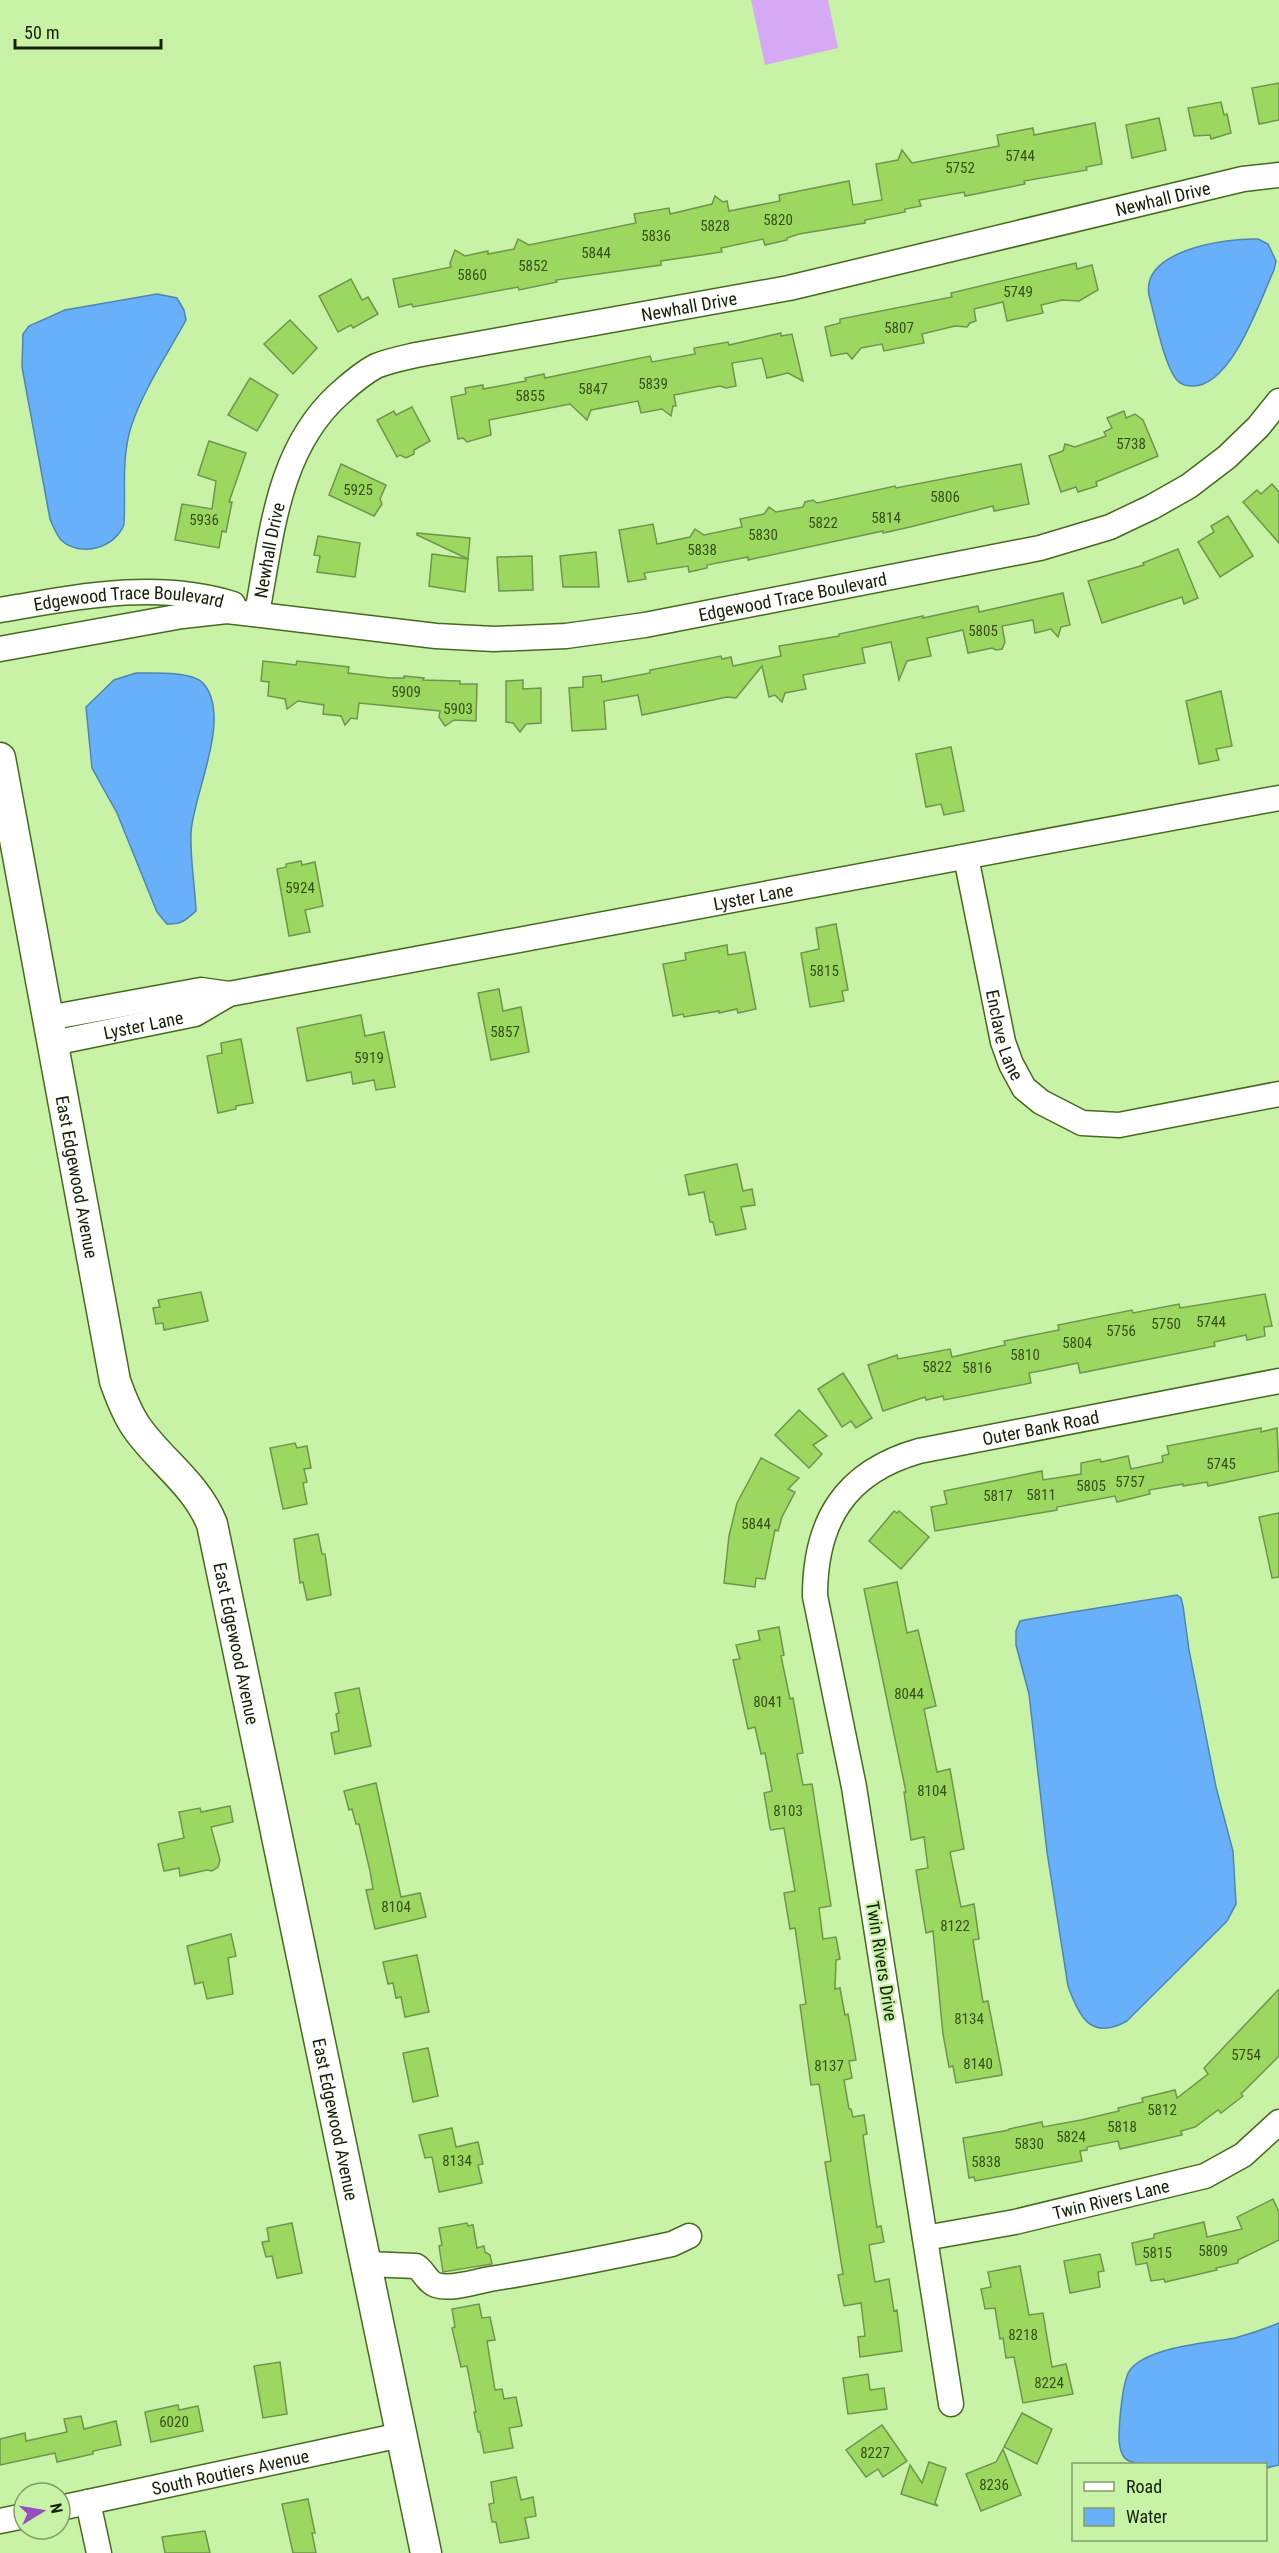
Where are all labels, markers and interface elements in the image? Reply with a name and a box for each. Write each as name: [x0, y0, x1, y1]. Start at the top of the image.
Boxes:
scale bar: [15, 12, 160, 50]
text: 50 m: [24, 22, 59, 43]
house number: 5744: [1005, 147, 1035, 165]
house number: 5752: [945, 159, 975, 177]
street label: Newhall Drive: [1113, 177, 1212, 220]
house number: 5820: [763, 211, 793, 229]
house number: 5828: [700, 217, 730, 235]
house number: 5836: [641, 227, 671, 245]
house number: 5844: [581, 244, 611, 262]
house number: 5852: [518, 257, 548, 275]
house number: 5860: [457, 266, 487, 284]
house number: 5749: [1003, 283, 1033, 301]
street label: Newhall Drive: [639, 287, 739, 325]
house number: 5807: [884, 319, 914, 337]
house number: 5839: [638, 375, 668, 393]
house number: 5847: [578, 380, 608, 398]
house number: 5855: [515, 387, 545, 405]
house number: 5738: [1116, 435, 1146, 453]
house number: 5925: [343, 481, 373, 499]
house number: 5806: [930, 488, 960, 506]
street label: Newhall Drive: [249, 500, 289, 600]
house number: 5814: [871, 509, 901, 527]
house number: 5936: [189, 511, 219, 529]
house number: 5822: [808, 514, 838, 532]
house number: 5830: [748, 526, 778, 544]
house number: 5838: [687, 541, 717, 559]
street label: Edgewood Trace Boulevard: [697, 568, 889, 625]
street label: Edgewood Trace Boulevard: [32, 581, 226, 615]
house number: 5805: [968, 622, 998, 640]
house number: 5909: [391, 683, 421, 701]
house number: 5903: [443, 700, 473, 718]
street label: Lyster Lane: [711, 878, 795, 914]
house number: 5924: [285, 879, 315, 897]
house number: 5815: [809, 962, 839, 980]
street label: Enclave Lane: [982, 988, 1028, 1084]
street label: Lyster Lane: [101, 1006, 185, 1043]
house number: 5857: [490, 1023, 520, 1041]
house number: 5919: [354, 1049, 384, 1067]
street label: East Edgewood Avenue: [52, 1094, 103, 1260]
house number: 5744: [1196, 1313, 1226, 1331]
house number: 5750: [1151, 1315, 1181, 1333]
house number: 5756: [1106, 1322, 1136, 1340]
house number: 5804: [1062, 1334, 1092, 1352]
house number: 5810: [1010, 1346, 1040, 1364]
house number: 5822: [922, 1358, 952, 1376]
house number: 5816: [962, 1359, 992, 1377]
street label: Outer Bank Road: [980, 1406, 1101, 1449]
house number: 5745: [1206, 1455, 1236, 1473]
house number: 5757: [1115, 1473, 1145, 1491]
house number: 5805: [1076, 1477, 1106, 1495]
house number: 5811: [1026, 1486, 1056, 1504]
house number: 5817: [983, 1487, 1013, 1505]
house number: 5844: [741, 1515, 771, 1533]
street label: East Edgewood Avenue: [210, 1560, 264, 1726]
house number: 8044: [894, 1685, 924, 1703]
house number: 8041: [753, 1693, 783, 1711]
house number: 8104: [917, 1782, 947, 1800]
house number: 8103: [773, 1802, 803, 1820]
house number: 8104: [381, 1898, 411, 1916]
street label: Twin Rivers Drive: [862, 1900, 902, 2022]
house number: 8122: [940, 1917, 970, 1935]
house number: 8134: [954, 2010, 984, 2028]
street label: East Edgewood Avenue: [309, 2036, 363, 2202]
house number: 5754: [1231, 2046, 1261, 2064]
house number: 8140: [963, 2055, 993, 2073]
house number: 8137: [814, 2057, 844, 2075]
house number: 5812: [1147, 2101, 1177, 2119]
house number: 5818: [1107, 2118, 1137, 2136]
house number: 5824: [1056, 2128, 1086, 2146]
house number: 5830: [1014, 2135, 1044, 2153]
house number: 8134: [442, 2152, 472, 2170]
house number: 5838: [971, 2153, 1001, 2171]
street label: Twin Rivers Lane: [1050, 2175, 1171, 2223]
house number: 5809: [1198, 2242, 1228, 2260]
house number: 5815: [1142, 2244, 1172, 2262]
house number: 8218: [1008, 2326, 1038, 2344]
house number: 8224: [1034, 2374, 1064, 2392]
house number: 6020: [159, 2413, 189, 2431]
house number: 8227: [860, 2444, 890, 2462]
street label: South Routiers Avenue: [150, 2445, 311, 2499]
legend: [1072, 2463, 1267, 2541]
house number: 8236: [979, 2476, 1009, 2494]
text: Road: [1126, 2476, 1162, 2497]
north arrow: [12, 2481, 72, 2541]
text: N: [46, 2502, 66, 2515]
text: Water: [1126, 2506, 1168, 2527]

